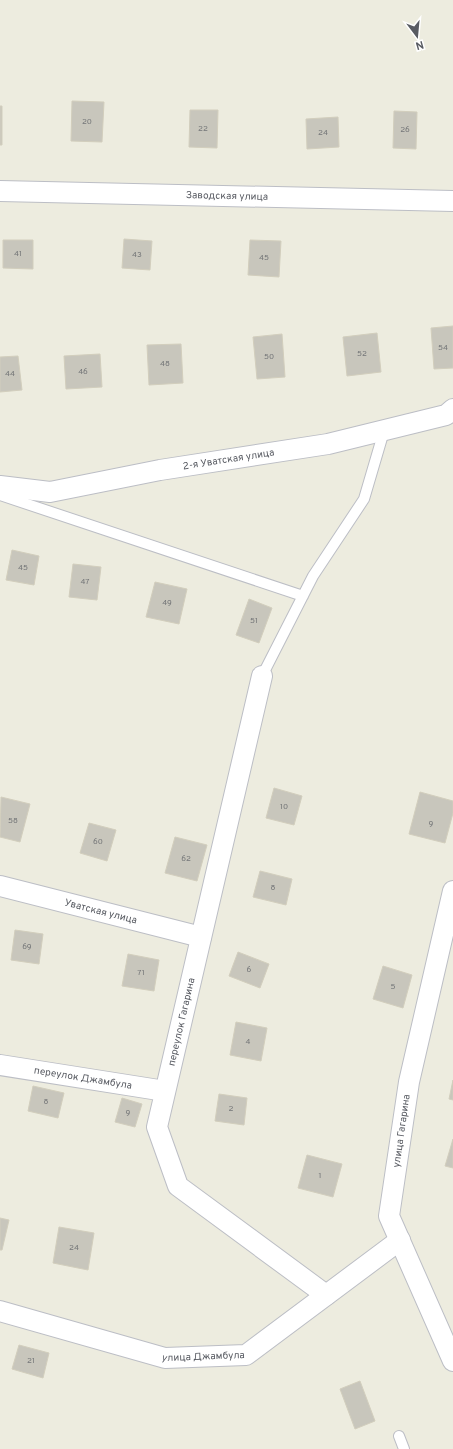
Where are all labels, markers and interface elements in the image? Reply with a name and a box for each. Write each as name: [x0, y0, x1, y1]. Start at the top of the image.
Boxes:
north arrow: [397, 16, 437, 56]
text: N: [414, 37, 425, 52]
house number: 20: [82, 117, 92, 127]
house number: 22: [198, 124, 208, 134]
house number: 26: [400, 125, 410, 135]
house number: 24: [318, 128, 328, 138]
street label: Заводская улица: [186, 189, 268, 203]
house number: 41: [14, 249, 22, 259]
house number: 43: [132, 250, 142, 260]
house number: 45: [259, 253, 269, 263]
house number: 54: [438, 343, 448, 353]
house number: 52: [357, 349, 367, 359]
house number: 50: [264, 352, 274, 362]
house number: 48: [160, 359, 170, 369]
house number: 46: [78, 367, 88, 377]
house number: 44: [5, 369, 15, 379]
street label: 2-я Уватская улица: [182, 446, 275, 473]
house number: 45: [18, 563, 28, 573]
house number: 47: [80, 577, 90, 587]
house number: 49: [162, 598, 172, 608]
house number: 51: [250, 616, 258, 626]
house number: 10: [280, 802, 288, 812]
house number: 58: [8, 816, 18, 826]
house number: 9: [429, 819, 434, 829]
house number: 60: [93, 837, 103, 847]
house number: 62: [181, 854, 191, 864]
house number: 8: [271, 883, 276, 893]
street label: Уватская улица: [63, 896, 139, 927]
house number: 69: [22, 942, 32, 952]
house number: 6: [247, 965, 252, 975]
house number: 71: [137, 968, 145, 978]
street label: переулок Гагарина: [166, 977, 198, 1067]
house number: 5: [391, 982, 396, 992]
house number: 4: [246, 1037, 251, 1047]
street label: переулок Джамбула: [33, 1064, 133, 1092]
street label: улица Гагарина: [390, 1093, 414, 1169]
house number: 8: [44, 1097, 49, 1107]
house number: 2: [229, 1104, 234, 1114]
house number: 9: [126, 1108, 131, 1118]
house number: 1: [319, 1171, 321, 1181]
house number: 24: [69, 1243, 79, 1253]
street label: улица Джамбула: [160, 1349, 245, 1365]
house number: 21: [27, 1356, 35, 1366]

